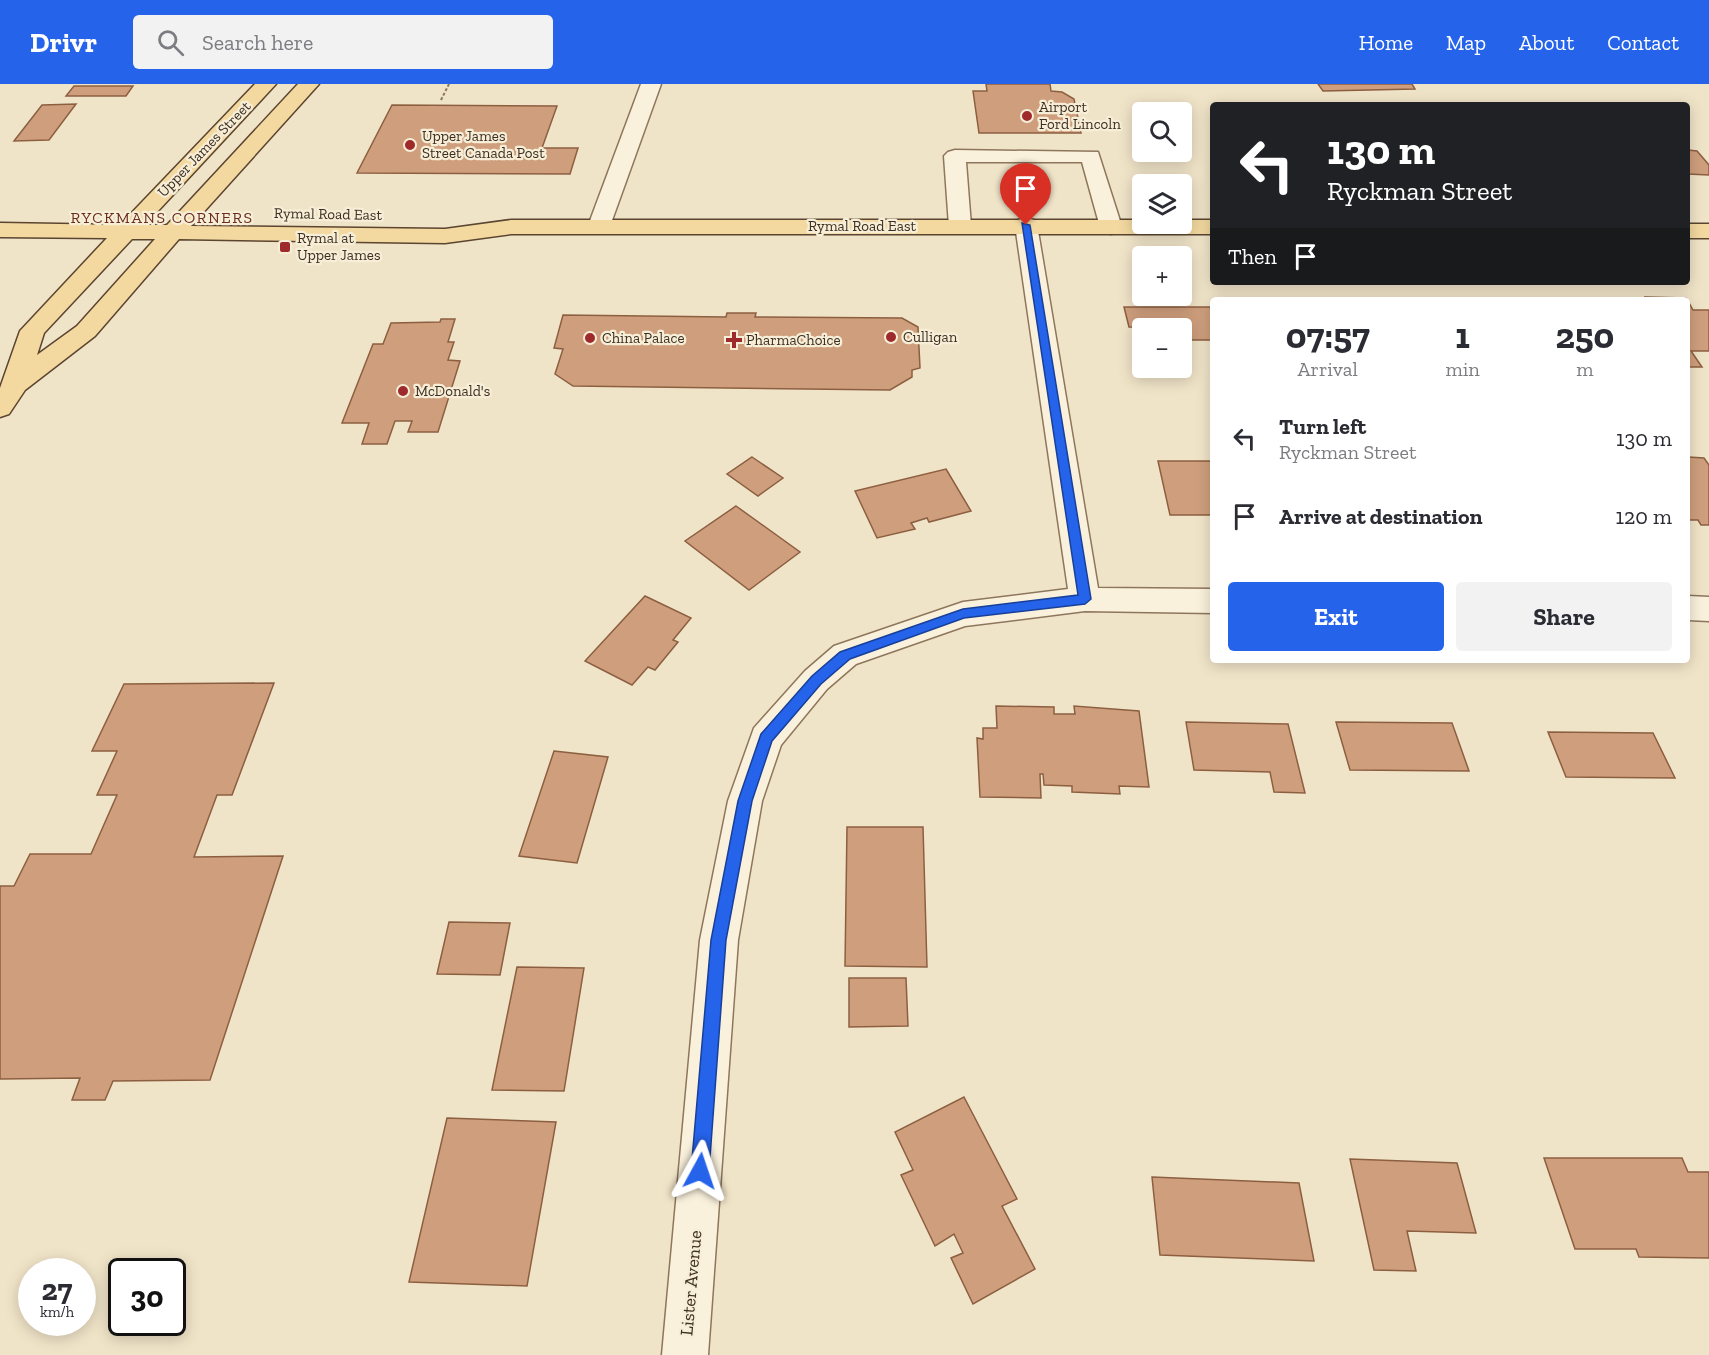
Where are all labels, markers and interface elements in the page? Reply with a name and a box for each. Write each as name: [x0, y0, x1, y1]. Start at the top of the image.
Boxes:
search box: [133, 15, 553, 69]
text: Drivr: [30, 26, 97, 59]
icon: search: [154, 26, 187, 59]
text: Search here: [202, 29, 313, 56]
text: Home: [1359, 30, 1413, 55]
text: Map: [1446, 30, 1486, 55]
text: About: [1519, 30, 1574, 55]
text: Contact: [1607, 30, 1679, 55]
street label: Upper James Street: [154, 97, 255, 201]
place label: Airport Ford Lincoln: [1039, 98, 1121, 133]
map controls: [1132, 102, 1192, 378]
button: search: [1132, 102, 1192, 162]
marker: Airport Ford Lincoln: [1020, 109, 1034, 123]
text: 130 m: [1327, 124, 1435, 175]
icon: left: [1228, 126, 1306, 204]
place label: Upper James Street Canada Post: [422, 127, 545, 162]
marker: Upper James Street Canada Post: [403, 138, 417, 152]
pin: [1000, 163, 1051, 225]
icon: arrive: [1009, 172, 1042, 205]
button: layers: [1132, 174, 1192, 234]
text: Ryckman Street: [1327, 175, 1512, 207]
street label: Rymal Road East: [274, 204, 383, 224]
district label: RYCKMANS CORNERS: [70, 208, 254, 227]
street label: Rymal Road East: [808, 217, 917, 235]
place label: Rymal at Upper James: [297, 229, 380, 264]
marker: Rymal at Upper James: [278, 240, 292, 254]
icon: arrive: [1289, 240, 1322, 273]
text: Then: [1228, 243, 1277, 270]
button: +: [1132, 246, 1192, 306]
text: 07:57: [1286, 314, 1370, 357]
text: 1: [1455, 314, 1470, 357]
text: 250: [1555, 314, 1614, 357]
button: −: [1132, 318, 1192, 378]
place label: Culligan: [903, 328, 958, 346]
place label: China Palace: [602, 329, 685, 347]
marker: Culligan: [884, 330, 898, 344]
marker: China Palace: [583, 331, 597, 345]
place label: PharmaChoice: [746, 331, 841, 349]
marker: PharmaChoice: [727, 333, 741, 347]
text: Arrival: [1298, 357, 1358, 381]
text: min: [1445, 357, 1480, 381]
text: m: [1576, 357, 1594, 381]
place label: McDonald's: [415, 382, 490, 400]
marker: McDonald's: [396, 384, 410, 398]
text: Turn left: [1279, 413, 1366, 440]
icon: left: [1228, 422, 1261, 455]
text: 130 m: [1616, 425, 1672, 452]
text: Ryckman Street: [1279, 440, 1416, 464]
icon: arrive: [1228, 500, 1261, 533]
text: Arrive at destination: [1279, 503, 1482, 530]
text: 120 m: [1616, 503, 1672, 530]
button: Exit: [1228, 582, 1444, 651]
button: Share: [1456, 582, 1672, 651]
position arrow: [668, 1139, 732, 1203]
street label: Lister Avenue: [675, 1229, 707, 1337]
speed limit sign: 30: [108, 1258, 186, 1336]
text: 27: [42, 1272, 72, 1308]
text: km/h: [40, 1303, 74, 1321]

